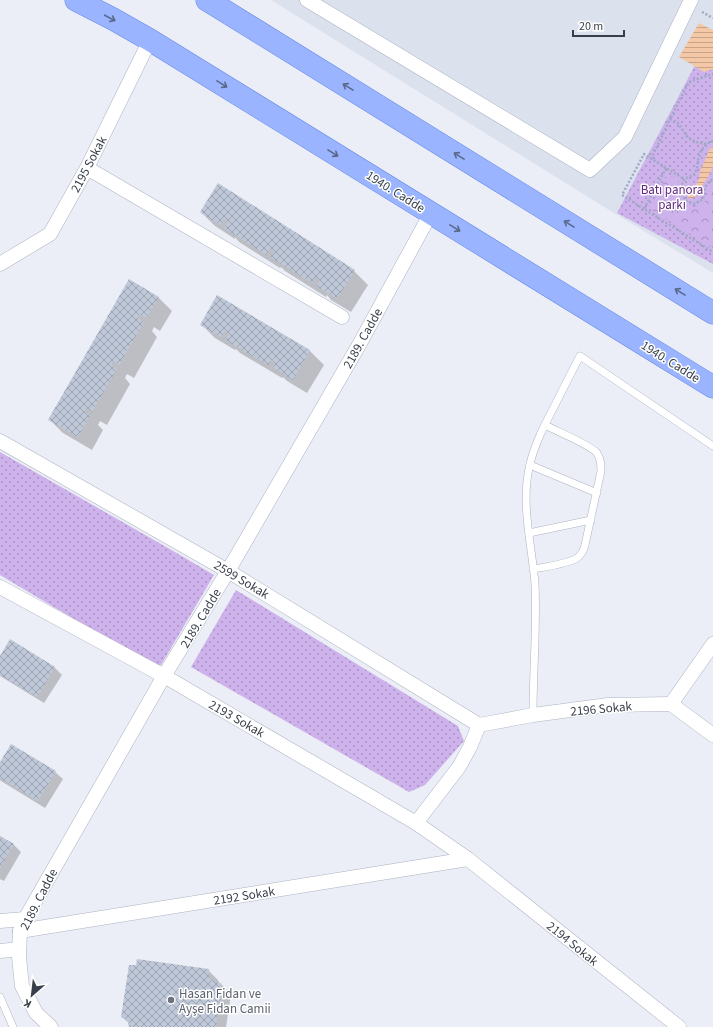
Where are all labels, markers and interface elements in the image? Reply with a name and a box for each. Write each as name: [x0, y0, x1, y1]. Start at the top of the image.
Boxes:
scale bar: [573, 12, 624, 38]
one-way arrow: [104, 15, 116, 22]
text: 20 m: [579, 18, 603, 35]
one-way arrow: [216, 81, 228, 89]
one-way arrow: [342, 83, 354, 91]
street label: 2195 Sokak: [66, 133, 112, 196]
one-way arrow: [327, 149, 339, 157]
one-way arrow: [453, 151, 465, 159]
street label: 1940. Cadde: [362, 167, 428, 217]
park label: Batı panora parkı: [641, 181, 703, 214]
one-way arrow: [564, 220, 575, 228]
one-way arrow: [449, 224, 460, 232]
one-way arrow: [674, 288, 686, 296]
street label: 2189. Cadde: [339, 305, 387, 372]
street label: 1940. Cadde: [637, 337, 703, 387]
street label: 2599 Sokak: [210, 556, 273, 604]
street label: 2189. Cadde: [176, 585, 226, 652]
street label: 2193 Sokak: [205, 696, 268, 742]
street label: 2196 Sokak: [570, 697, 633, 721]
street label: 2189. Cadde: [16, 866, 62, 933]
street label: 2192 Sokak: [212, 882, 277, 910]
street label: 2194 Sokak: [543, 917, 602, 971]
north arrow: [12, 975, 52, 1015]
place label: Hasan Fidan ve Ayşe Fidan Camii: [179, 985, 271, 1018]
text: K: [21, 995, 34, 1012]
marker: Hasan Fidan ve Ayşe Fidan Camii: [166, 995, 176, 1005]

